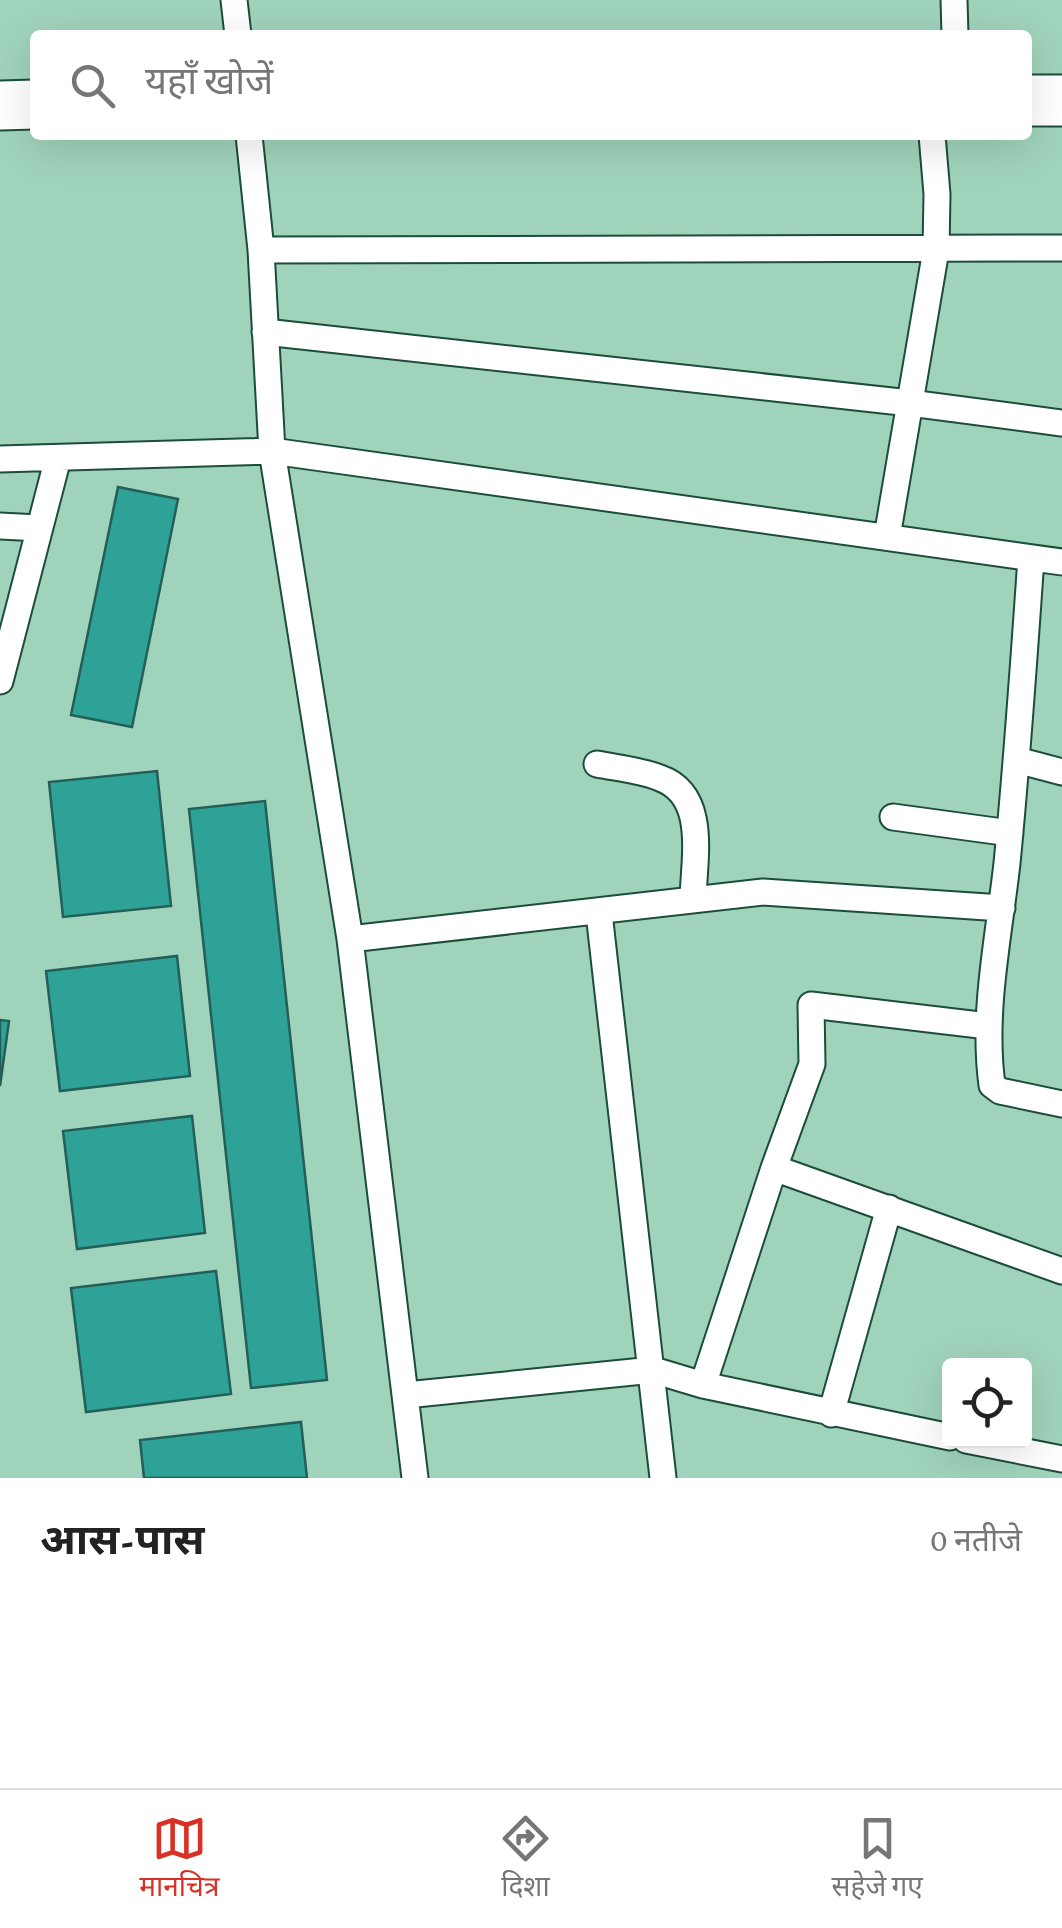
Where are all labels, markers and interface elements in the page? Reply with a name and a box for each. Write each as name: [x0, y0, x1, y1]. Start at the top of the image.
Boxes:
search box: [30, 30, 1032, 140]
icon: search: [65, 58, 120, 113]
text: यहाँ खोजें: [145, 60, 273, 102]
map controls: [942, 1358, 1032, 1448]
button: locate: [942, 1358, 1032, 1448]
text: आस-पास: [40, 1516, 204, 1563]
text: 0 नतीजे: [930, 1522, 1022, 1558]
tab: मानचित्र: [139, 1811, 219, 1907]
tab: दिशा: [498, 1811, 553, 1907]
tab: सहेजे गए: [832, 1811, 923, 1907]

